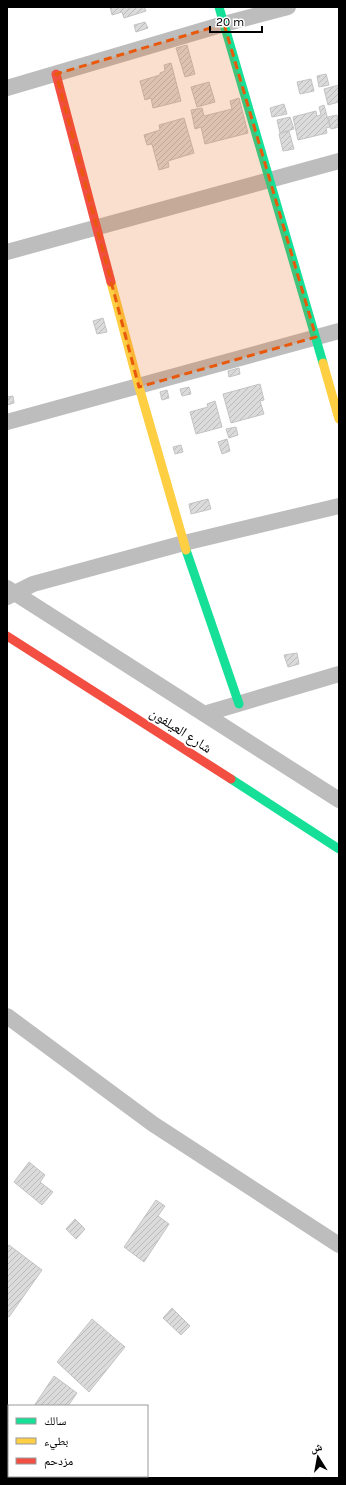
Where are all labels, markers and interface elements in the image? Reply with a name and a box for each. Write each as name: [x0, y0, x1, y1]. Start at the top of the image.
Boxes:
scale bar: [210, 8, 262, 34]
text: 20 m: [216, 15, 244, 29]
street label: شارع العيلفون: [146, 704, 215, 758]
legend: [8, 1405, 148, 1477]
text: سالك: [44, 1414, 66, 1428]
text: بطيء: [44, 1434, 68, 1451]
north arrow: [298, 1437, 338, 1477]
text: ش: [309, 1440, 324, 1456]
text: مزدحم: [44, 1454, 73, 1469]

